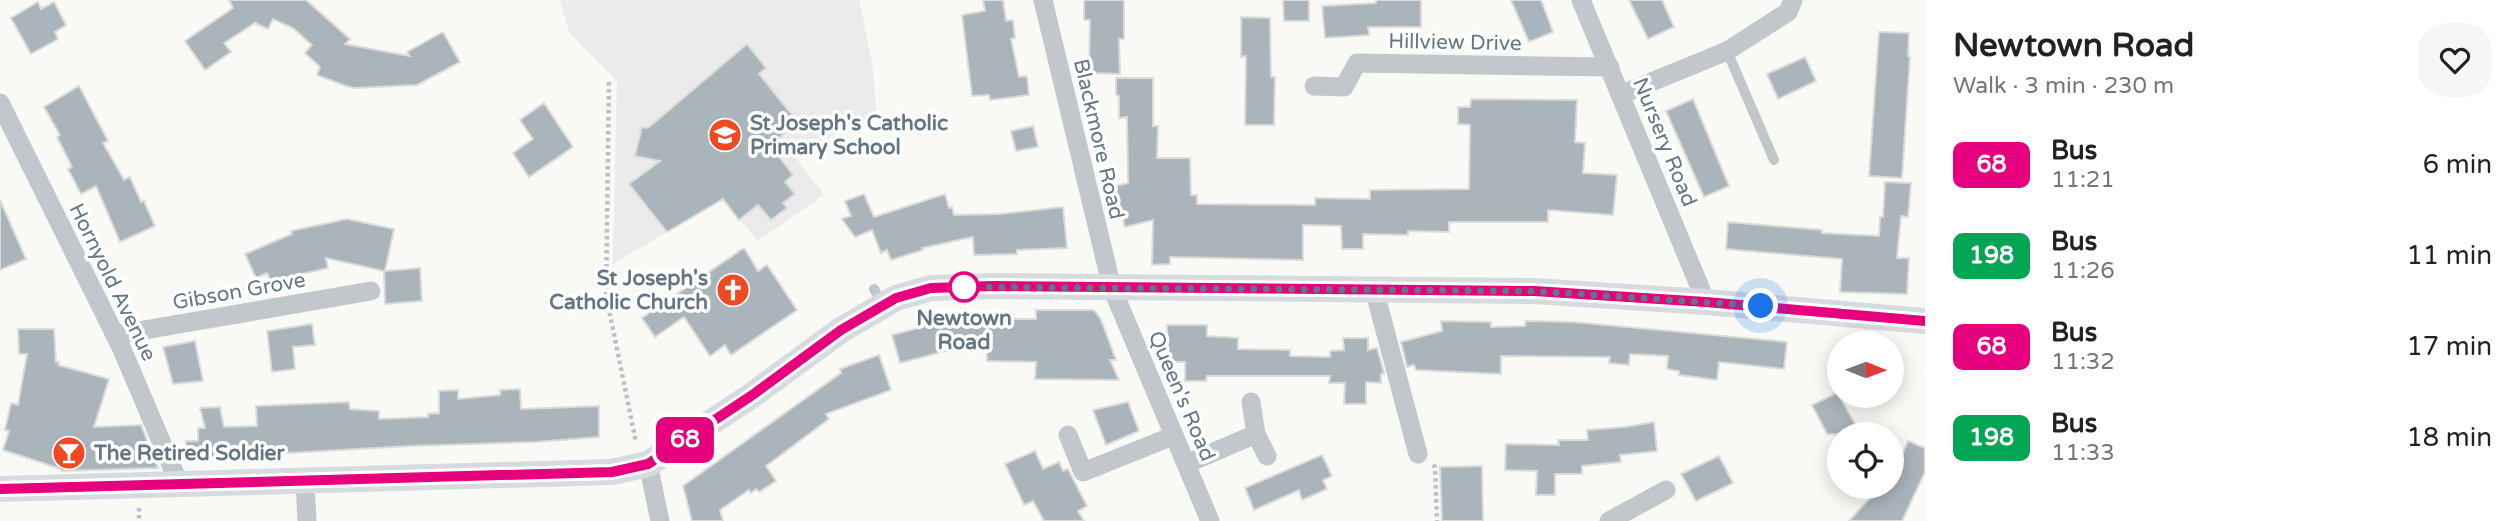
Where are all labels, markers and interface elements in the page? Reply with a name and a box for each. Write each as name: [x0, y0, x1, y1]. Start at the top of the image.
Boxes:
button: heart: [2418, 23, 2492, 97]
text: Newtown Road: [1953, 26, 2194, 65]
street label: Hillview Drive: [1388, 29, 1522, 56]
street label: Blackmore Road: [1068, 56, 1129, 222]
text: Walk · 3 min · 230 m: [1953, 72, 2174, 100]
street label: Nursery Road: [1627, 74, 1702, 210]
place label: St Joseph's Catholic Primary School: [750, 111, 948, 160]
school or university icon: St Joseph's Catholic Primary School: [706, 116, 744, 154]
text: Bus: [2051, 135, 2097, 166]
text: 6 min: [2423, 149, 2492, 180]
text: 68: [1976, 150, 2007, 179]
text: 11:21: [2051, 166, 2115, 194]
street label: Hornyold Avenue: [64, 199, 162, 365]
text: Bus: [2051, 226, 2097, 257]
text: 11 min: [2406, 240, 2492, 271]
text: 198: [1969, 241, 2014, 270]
text: 11:26: [2051, 257, 2115, 285]
place label: St Joseph's Catholic Church: [549, 266, 708, 315]
street label: Gibson Grove: [171, 267, 308, 315]
church icon: St Joseph's Catholic Church: [714, 271, 752, 309]
marker: Newtown Road: [949, 272, 979, 302]
your location: [1743, 288, 1778, 323]
place label: Newtown Road: [916, 306, 1012, 355]
text: Bus: [2051, 317, 2097, 348]
street label: Queen's Road: [1143, 327, 1220, 465]
north arrow: [1827, 331, 1904, 408]
map controls: [1827, 331, 1904, 499]
text: 17 min: [2406, 331, 2492, 362]
text: 68: [1976, 332, 2007, 361]
text: 11:32: [2051, 348, 2115, 376]
text: Bus: [2051, 408, 2097, 439]
line badge: 68: [654, 417, 716, 463]
button: locate: [1827, 422, 1904, 499]
text: 18 min: [2406, 422, 2492, 453]
text: 198: [1969, 423, 2014, 452]
text: 68: [670, 425, 700, 454]
bar icon: The Retired Soldier: [50, 434, 88, 472]
text: 11:33: [2051, 439, 2115, 467]
place label: The Retired Soldier: [93, 441, 286, 466]

